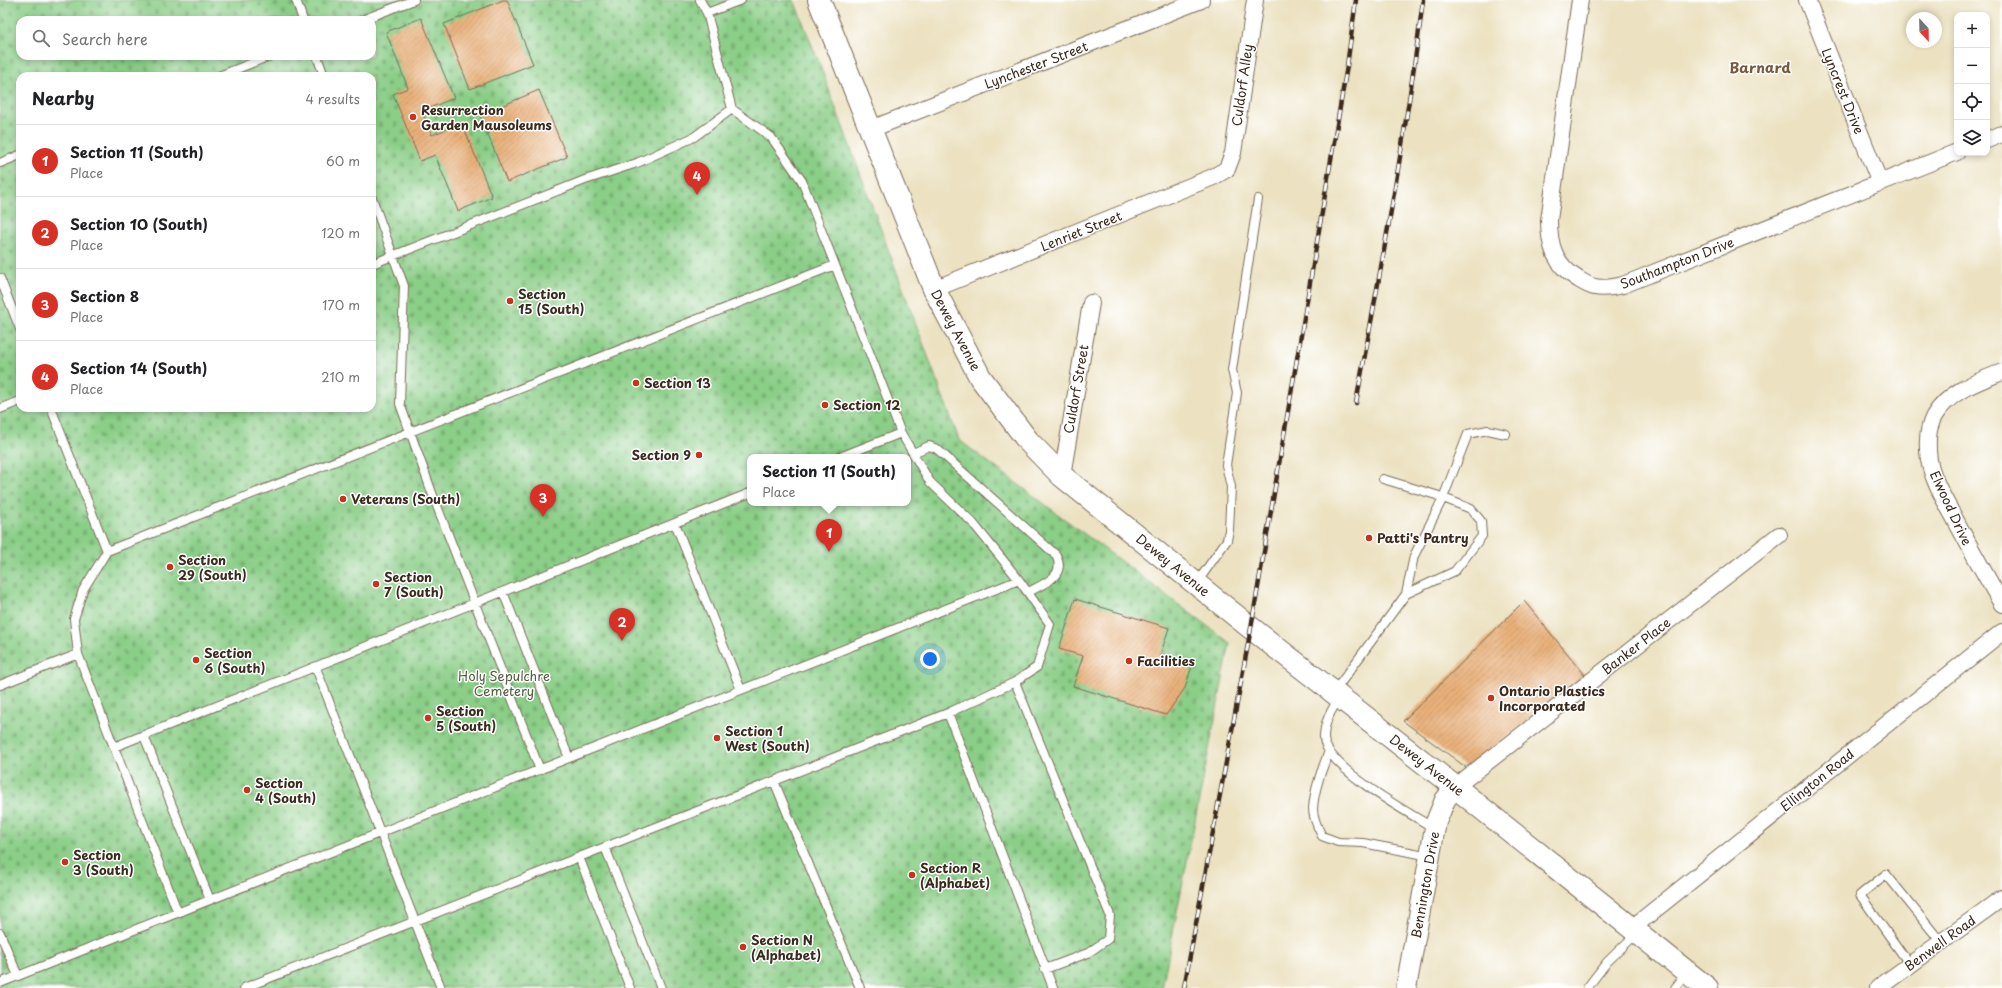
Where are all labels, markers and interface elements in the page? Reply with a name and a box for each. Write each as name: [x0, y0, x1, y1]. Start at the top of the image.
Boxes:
north arrow: [1906, 12, 1942, 48]
map controls: [1954, 12, 1990, 156]
button: +: [1954, 12, 1990, 48]
search box: [16, 16, 376, 60]
icon: search: [30, 27, 52, 49]
text: Search here: [62, 27, 148, 50]
street label: Lynchester Street: [981, 36, 1090, 93]
street label: Culdorf Alley: [1226, 43, 1257, 127]
street label: Lyncrest Drive: [1818, 45, 1869, 137]
button: −: [1954, 48, 1990, 84]
district label: Barnard: [1729, 57, 1791, 78]
button: locate: [1954, 84, 1990, 120]
text: Nearby: [32, 85, 94, 111]
text: 4 results: [306, 89, 360, 108]
place label: Resurrection Garden Mausoleums: [421, 100, 552, 134]
marker: Resurrection Garden Mausoleums: [408, 112, 418, 122]
button: layers: [1954, 120, 1990, 156]
text: Section 11 (South): [70, 140, 204, 163]
text: 1: [42, 151, 48, 170]
text: 60 m: [326, 151, 360, 170]
pin: 4: [684, 162, 710, 195]
text: Place: [70, 163, 103, 182]
street label: Lenriet Street: [1037, 206, 1124, 255]
text: Section 10 (South): [70, 212, 208, 235]
text: 2: [40, 223, 50, 242]
text: 120 m: [321, 223, 360, 242]
street label: Southampton Drive: [1617, 232, 1737, 293]
text: Place: [70, 235, 103, 254]
text: Section 8: [70, 284, 139, 307]
place label: Section 15 (South): [518, 284, 584, 318]
street label: Dewey Avenue: [927, 286, 986, 374]
text: 3: [41, 295, 49, 314]
text: 170 m: [322, 295, 360, 314]
marker: Section 15 (South): [505, 296, 515, 306]
text: Place: [70, 307, 103, 326]
street label: Culdorf Street: [1058, 343, 1093, 435]
text: Section 14 (South): [70, 356, 207, 379]
text: 4: [41, 367, 49, 386]
text: 210 m: [321, 367, 360, 386]
place label: Section 13: [644, 373, 711, 392]
marker: Section 13: [631, 378, 641, 388]
text: Place: [70, 379, 103, 398]
place label: Section 12: [833, 395, 900, 414]
marker: Section 12: [820, 400, 830, 410]
place label: Section 9: [632, 445, 691, 464]
marker: Section 9: [694, 450, 704, 460]
popup: [747, 454, 911, 506]
text: Section 11 (South): [762, 459, 896, 482]
street label: Elwood Drive: [1926, 467, 1977, 548]
text: Place: [762, 482, 795, 501]
pin: 3: [530, 484, 556, 517]
place label: Veterans (South): [351, 489, 460, 508]
marker: Veterans (South): [338, 494, 348, 504]
pin: 1: [816, 519, 842, 552]
place label: Patti's Pantry: [1377, 528, 1469, 547]
street label: Dewey Avenue: [1132, 529, 1214, 600]
marker: Patti's Pantry: [1364, 533, 1374, 543]
place label: Section 29 (South): [178, 550, 247, 584]
marker: Section 29 (South): [165, 562, 175, 572]
place label: Section 7 (South): [384, 567, 444, 601]
marker: Section 7 (South): [371, 579, 381, 589]
pin: 2: [609, 608, 635, 641]
street label: Banker Place: [1597, 613, 1674, 678]
place label: Section 6 (South): [204, 643, 265, 677]
your location: [920, 649, 940, 669]
place label: Facilities: [1137, 651, 1195, 670]
marker: Section 6 (South): [191, 655, 201, 665]
marker: Facilities: [1124, 656, 1134, 666]
park label: Holy Sepulchre Cemetery: [458, 666, 550, 700]
place label: Ontario Plastics Incorporated: [1499, 681, 1605, 715]
marker: Ontario Plastics Incorporated: [1486, 693, 1496, 703]
place label: Section 5 (South): [436, 701, 496, 735]
marker: Section 5 (South): [423, 713, 433, 723]
place label: Section 1 West (South): [725, 721, 810, 755]
street label: Dewey Avenue: [1386, 729, 1469, 800]
marker: Section 1 West (South): [712, 733, 722, 743]
street label: Ellington Road: [1776, 744, 1858, 815]
place label: Section 4 (South): [255, 773, 316, 807]
marker: Section 4 (South): [242, 785, 252, 795]
street label: Bennington Drive: [1406, 830, 1443, 940]
place label: Section 3 (South): [73, 845, 134, 879]
marker: Section 3 (South): [60, 857, 70, 867]
place label: Section R (Alphabet): [920, 858, 990, 892]
marker: Section R (Alphabet): [907, 870, 917, 880]
street label: Benwell Road: [1900, 910, 1979, 975]
place label: Section N (Alphabet): [751, 930, 821, 964]
marker: Section N (Alphabet): [738, 942, 748, 952]

